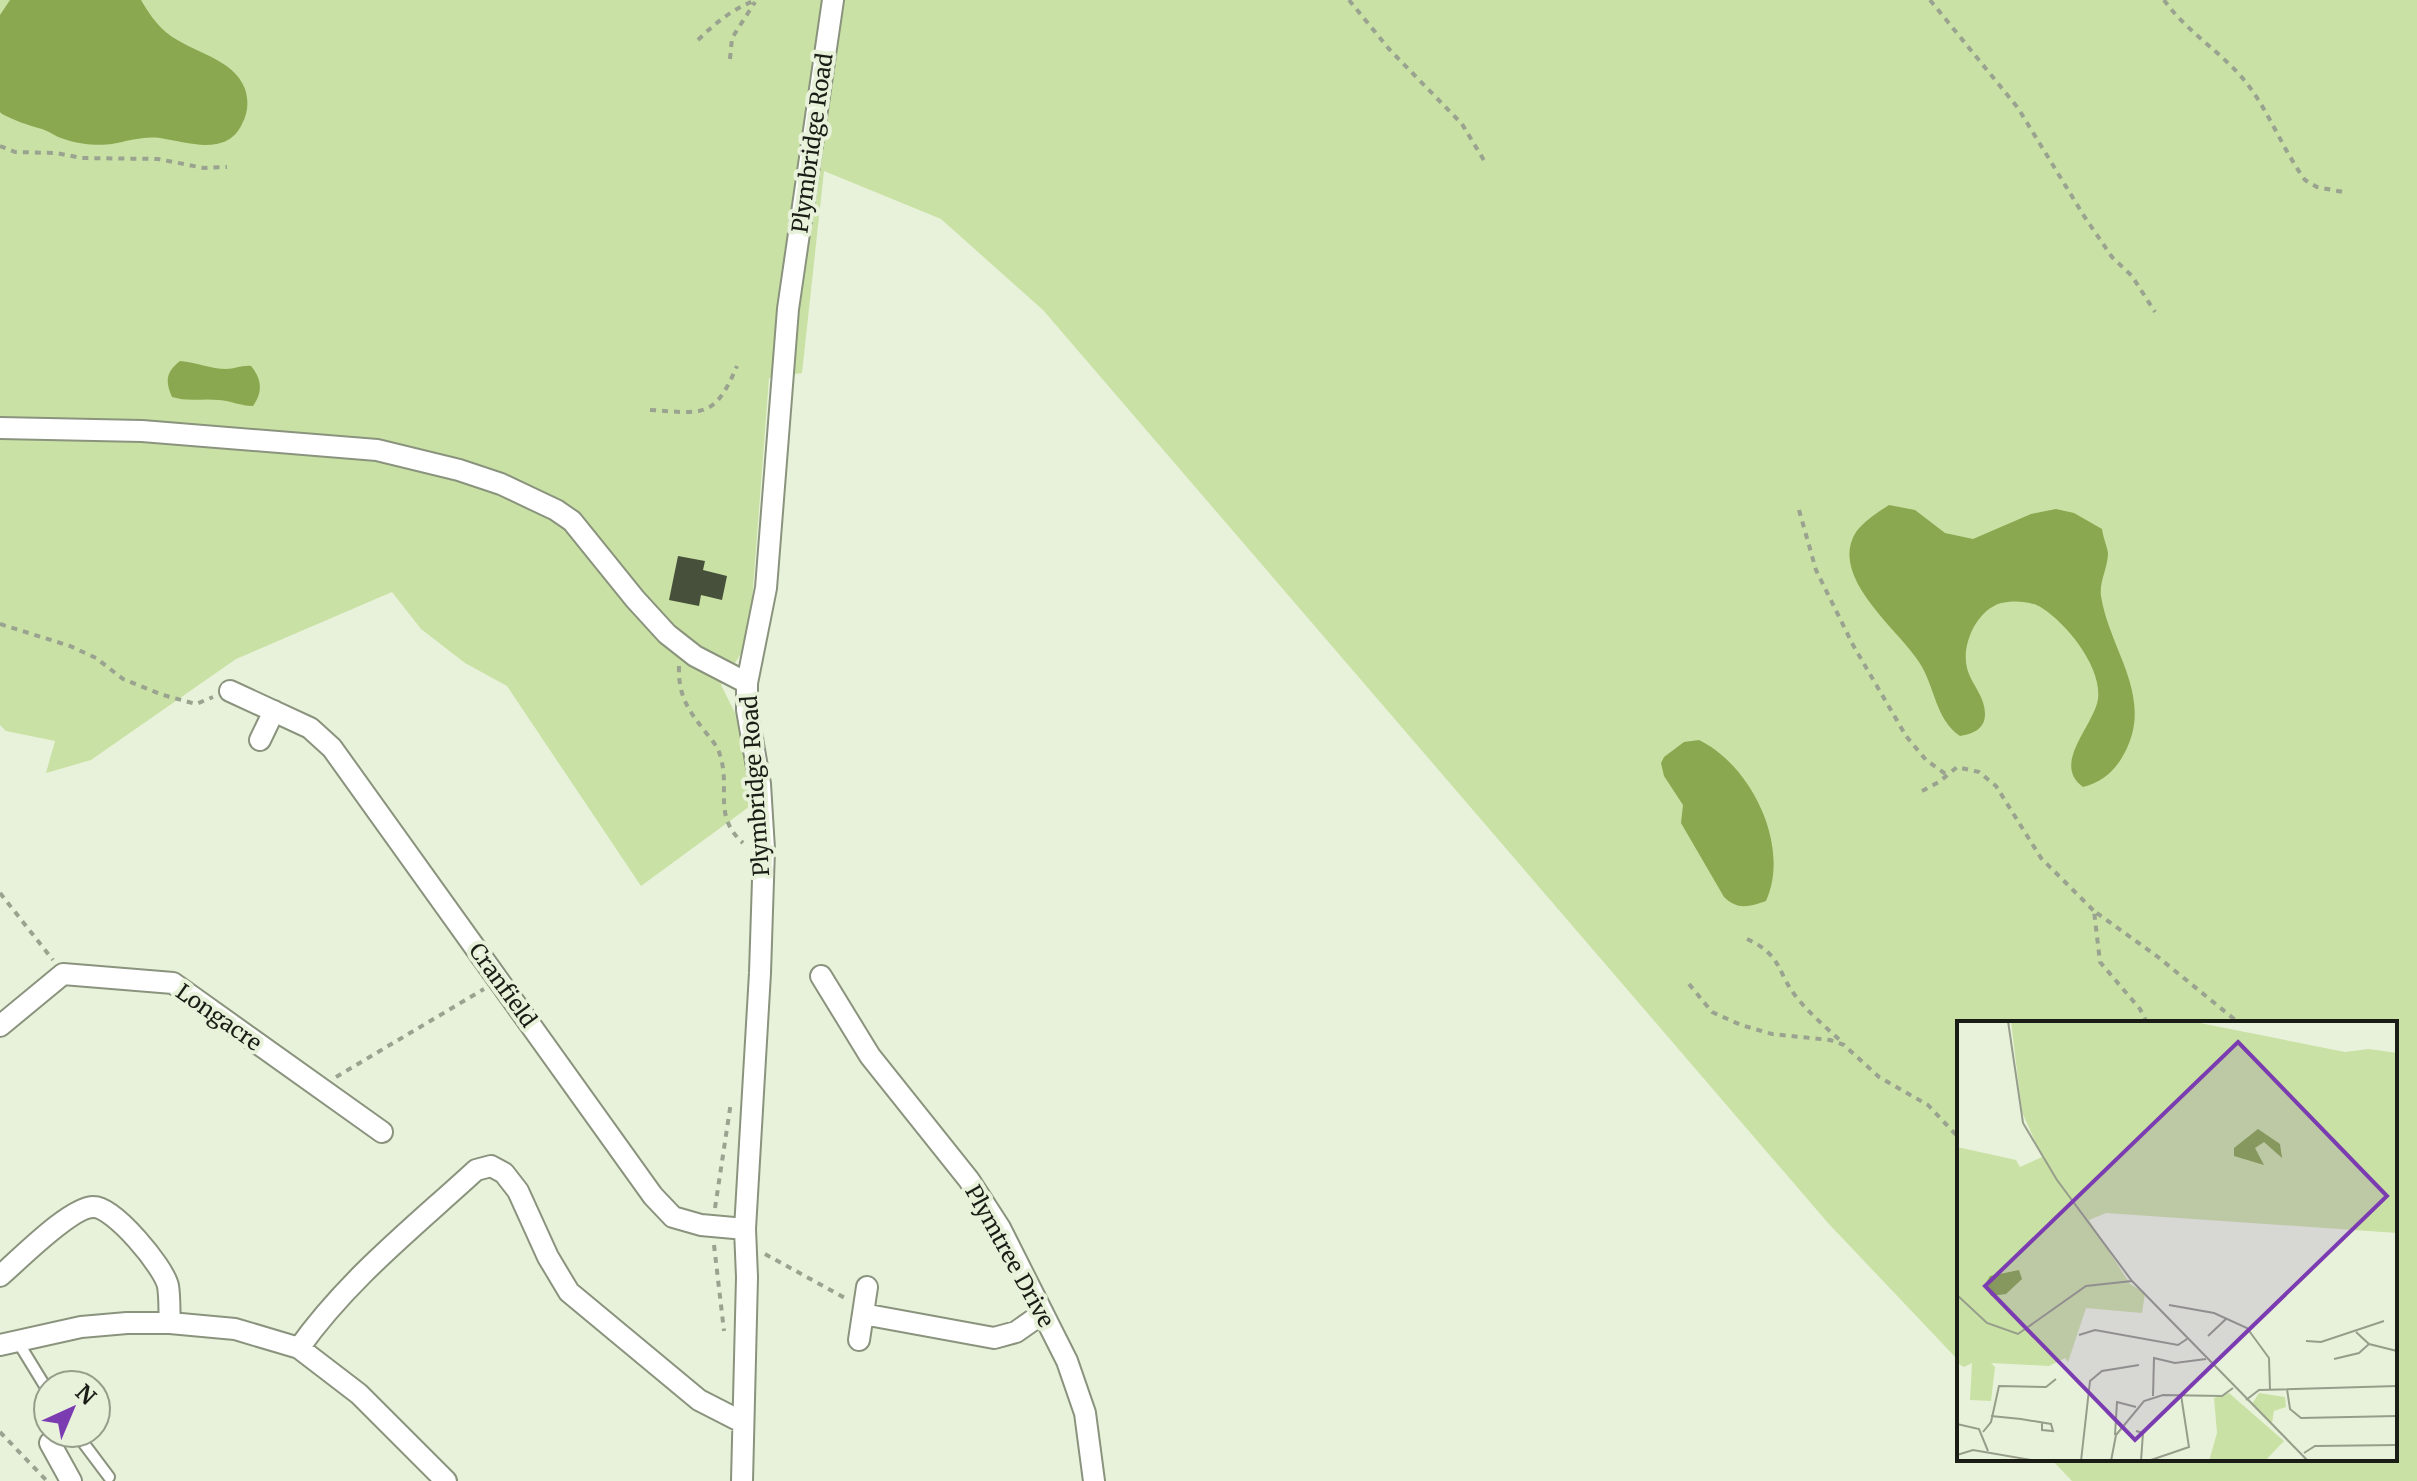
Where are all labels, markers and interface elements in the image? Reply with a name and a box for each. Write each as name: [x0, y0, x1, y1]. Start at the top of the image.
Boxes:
street label: Plymbridge Road: [786, 51, 838, 235]
street label: Plymbridge Road: [735, 695, 775, 877]
street label: Cranfield: [463, 937, 543, 1033]
street label: Longacre: [171, 977, 267, 1057]
inset map: [1957, 1021, 2397, 1461]
street label: Plymtree Drive: [959, 1180, 1061, 1332]
north arrow: [32, 1369, 112, 1449]
text: N: [70, 1379, 102, 1411]

